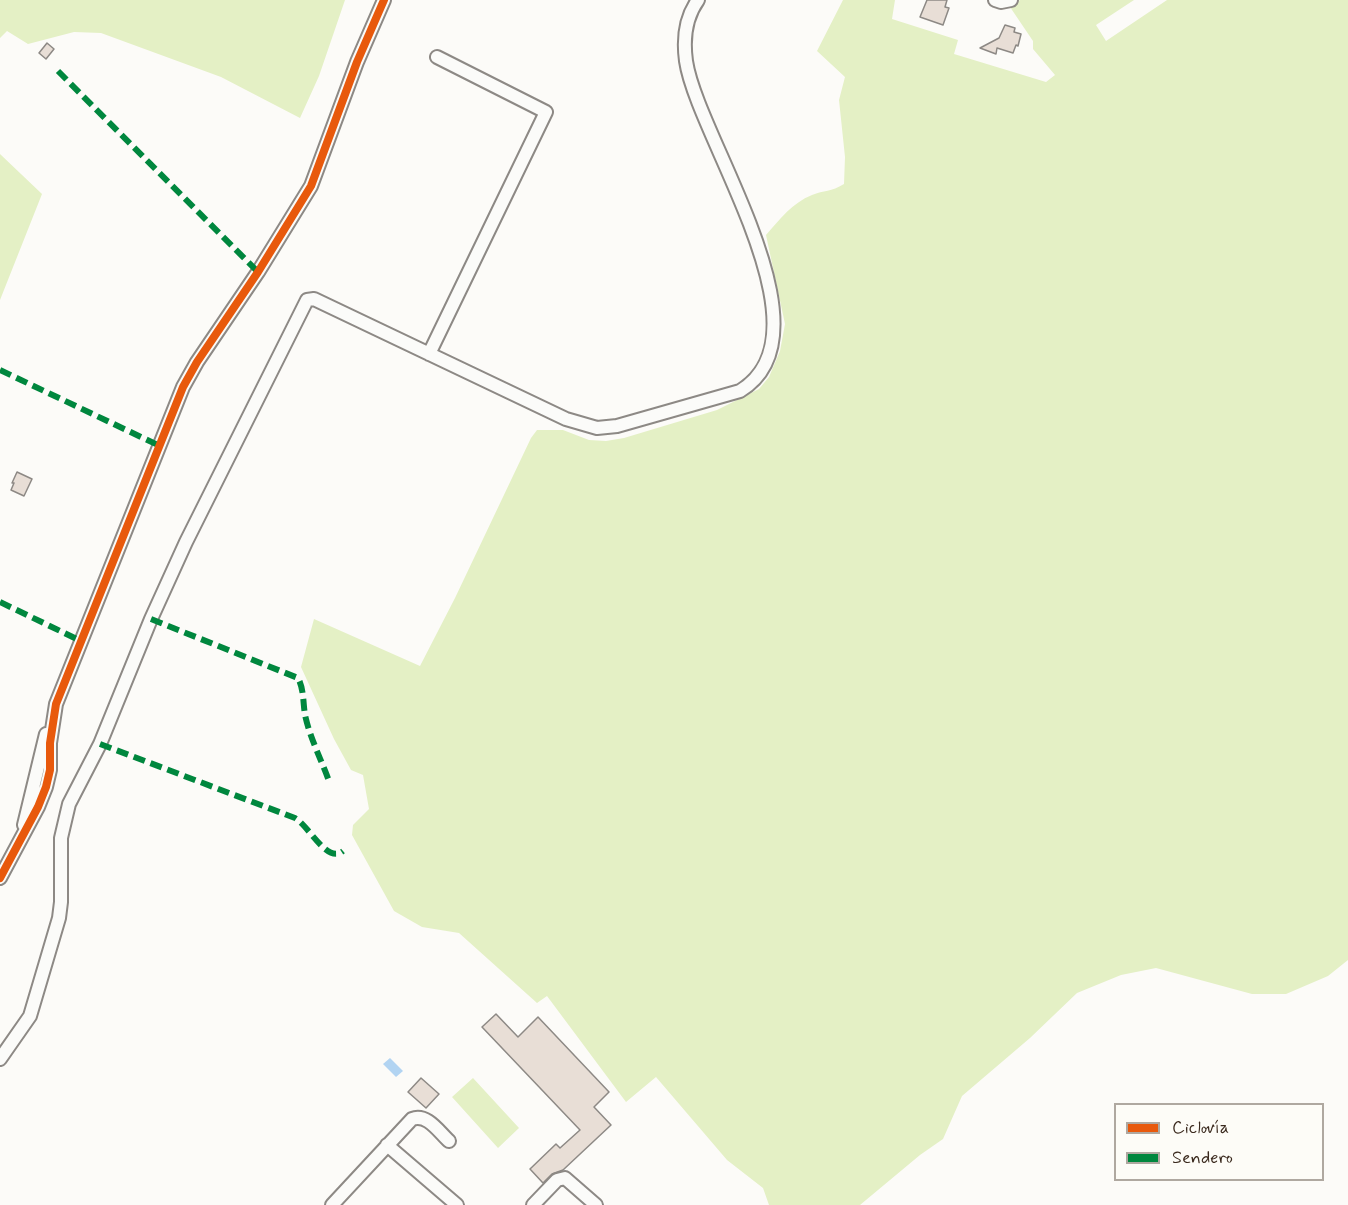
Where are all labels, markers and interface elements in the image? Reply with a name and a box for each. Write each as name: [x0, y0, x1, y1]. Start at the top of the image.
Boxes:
legend: [1114, 1103, 1324, 1181]
text: Ciclovía: [1172, 1116, 1229, 1140]
text: Sendero: [1172, 1146, 1233, 1170]

